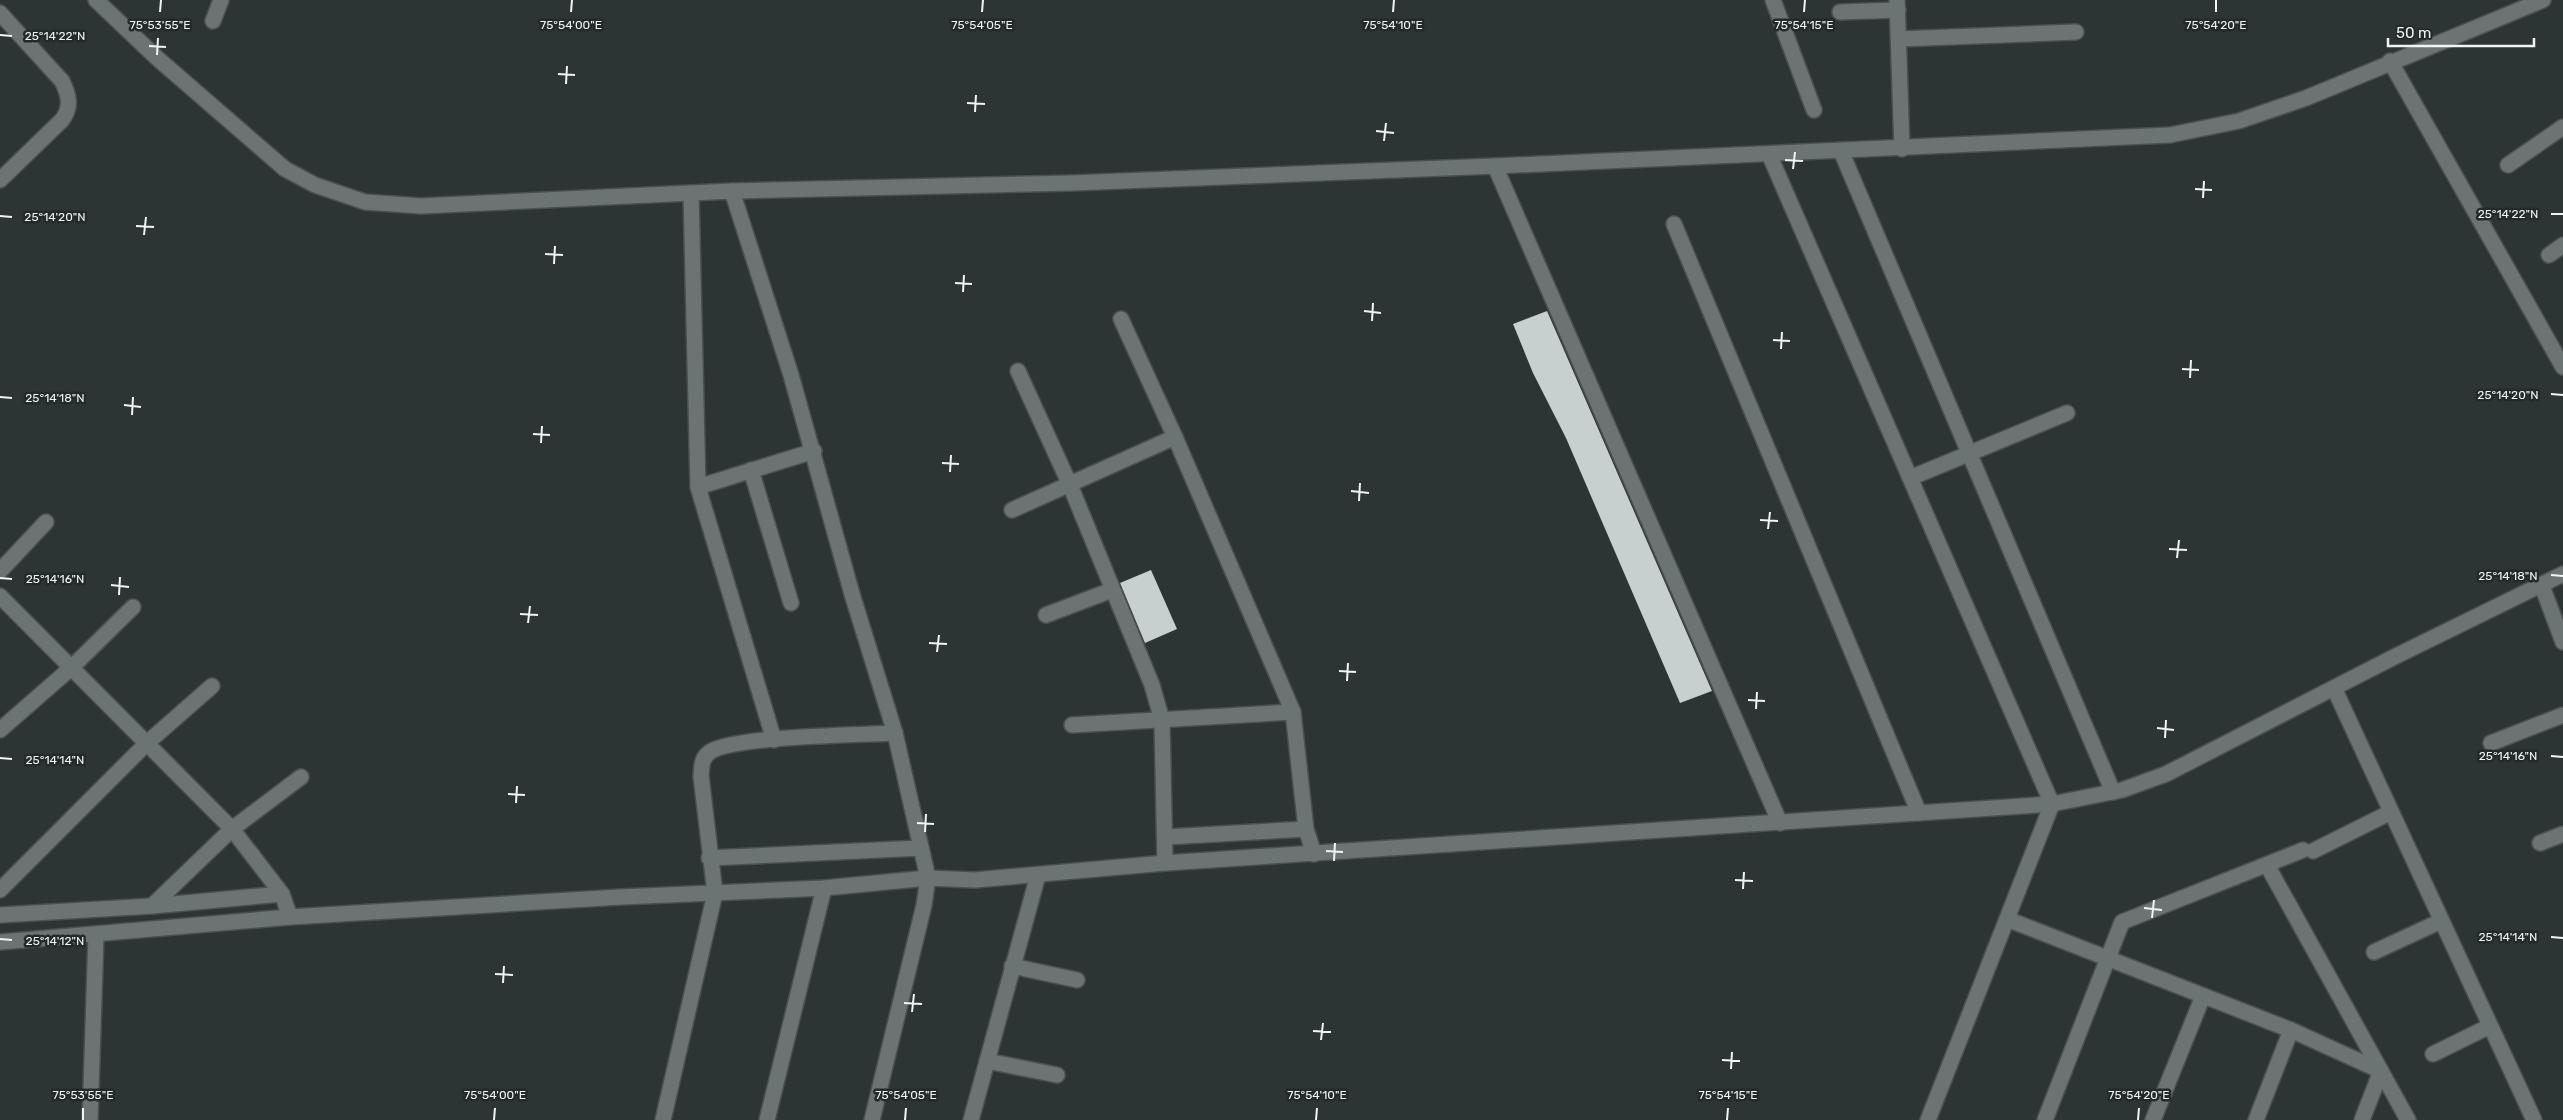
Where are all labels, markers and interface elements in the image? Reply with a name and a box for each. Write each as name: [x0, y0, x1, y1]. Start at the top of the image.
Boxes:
scale bar: [2388, 15, 2534, 47]
text: 75°53'55"E: [130, 18, 190, 32]
text: 75°54'00"E: [540, 18, 602, 32]
text: 75°54'05"E: [951, 18, 1013, 32]
text: 75°54'10"E: [1363, 18, 1423, 32]
text: 75°54'15"E: [1775, 18, 1833, 32]
text: 75°54'20"E: [2185, 18, 2247, 32]
text: 50 m: [2396, 24, 2431, 42]
text: 25°14'22"N: [25, 29, 85, 43]
text: 25°14'22"N: [2478, 207, 2538, 221]
text: 25°14'20"N: [24, 210, 86, 224]
text: 25°14'20"N: [2477, 388, 2539, 402]
text: 25°14'18"N: [25, 391, 85, 405]
text: 25°14'18"N: [2478, 569, 2538, 583]
text: 25°14'16"N: [26, 572, 84, 586]
text: 25°14'16"N: [2479, 749, 2537, 763]
text: 25°14'14"N: [26, 753, 84, 767]
text: 25°14'14"N: [2479, 930, 2537, 944]
text: 25°14'12"N: [26, 934, 84, 948]
text: 75°53'55"E: [53, 1088, 113, 1102]
text: 75°54'00"E: [464, 1088, 526, 1102]
text: 75°54'05"E: [875, 1088, 937, 1102]
text: 75°54'10"E: [1287, 1088, 1347, 1102]
text: 75°54'15"E: [1699, 1088, 1757, 1102]
text: 75°54'20"E: [2108, 1088, 2170, 1102]

